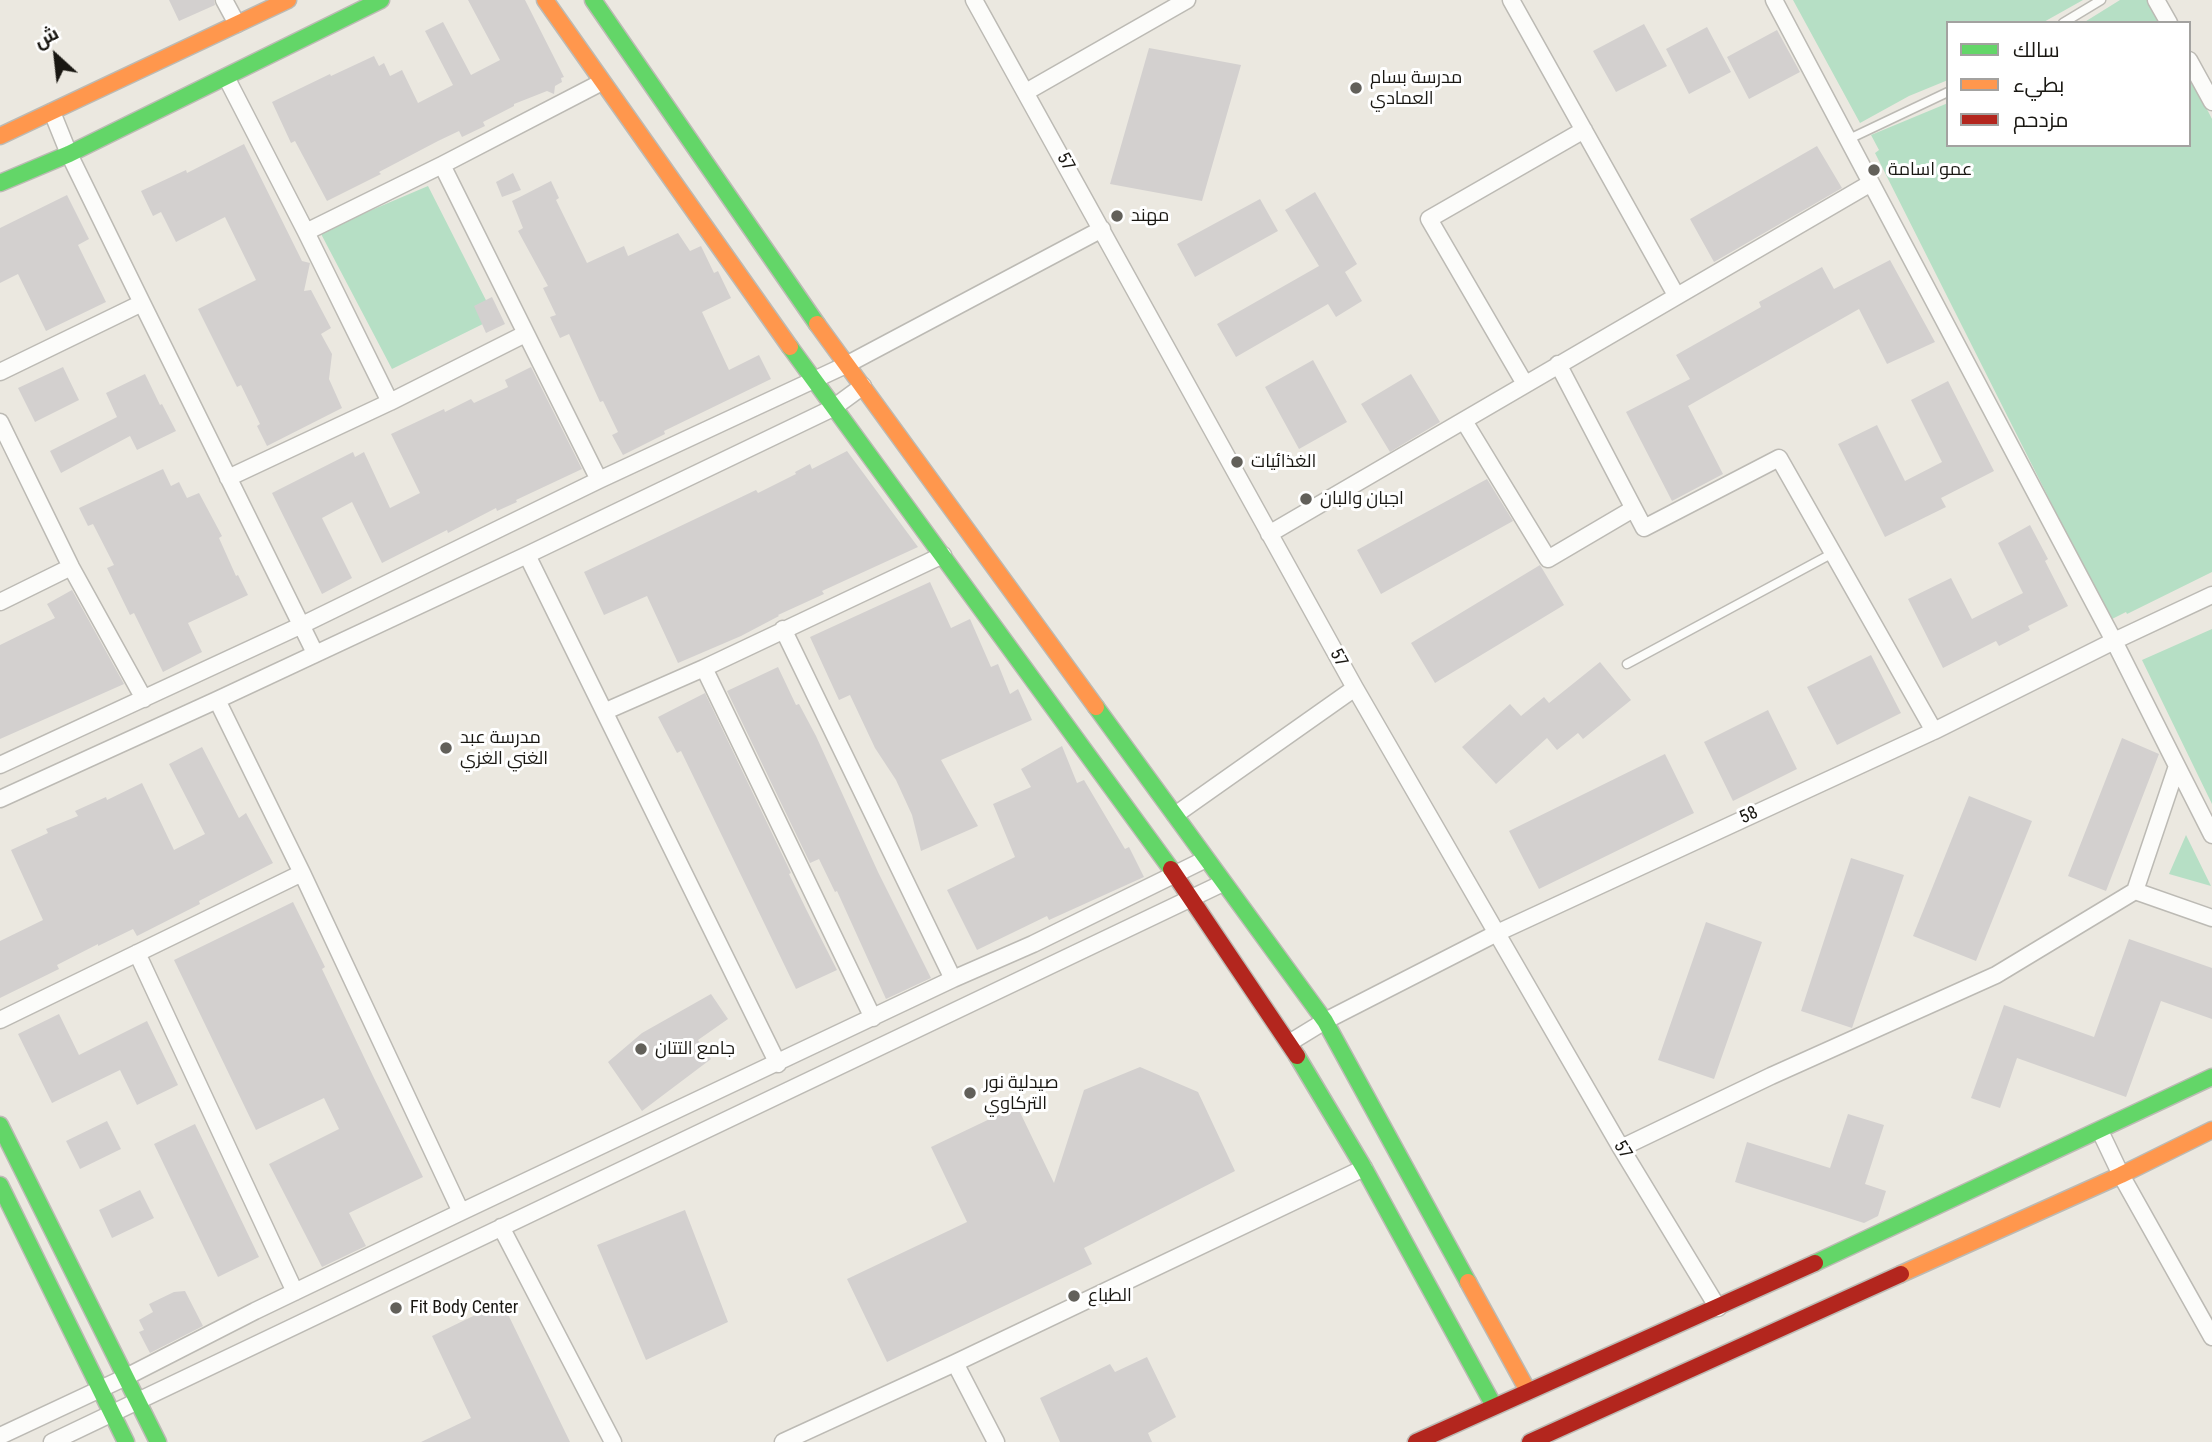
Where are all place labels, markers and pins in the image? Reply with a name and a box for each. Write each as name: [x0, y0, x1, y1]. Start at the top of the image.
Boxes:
place label: مدرسة بسام العمادي: [1370, 67, 1462, 110]
marker: مدرسة بسام العمادي: [1348, 80, 1364, 96]
place label: عمو اسامة: [1888, 159, 1972, 181]
marker: عمو اسامة: [1866, 162, 1882, 178]
place label: مهند: [1131, 205, 1169, 227]
marker: مهند: [1109, 208, 1125, 224]
place label: الغذائيات: [1251, 451, 1316, 473]
marker: الغذائيات: [1229, 454, 1245, 470]
place label: اجبان والبان: [1320, 488, 1404, 510]
marker: اجبان والبان: [1298, 491, 1314, 507]
place label: مدرسة عبد الغني الغزي: [460, 727, 548, 770]
marker: مدرسة عبد الغني الغزي: [438, 740, 454, 756]
place label: جامع التتان: [655, 1038, 735, 1060]
marker: جامع التتان: [633, 1041, 649, 1057]
place label: صيدلية نور التركاوي: [984, 1072, 1058, 1114]
marker: صيدلية نور التركاوي: [962, 1085, 978, 1101]
place label: الطباع: [1088, 1285, 1132, 1307]
marker: الطباع: [1066, 1288, 1082, 1304]
place label: Fit Body Center: [410, 1297, 518, 1319]
marker: Fit Body Center: [388, 1300, 404, 1316]

